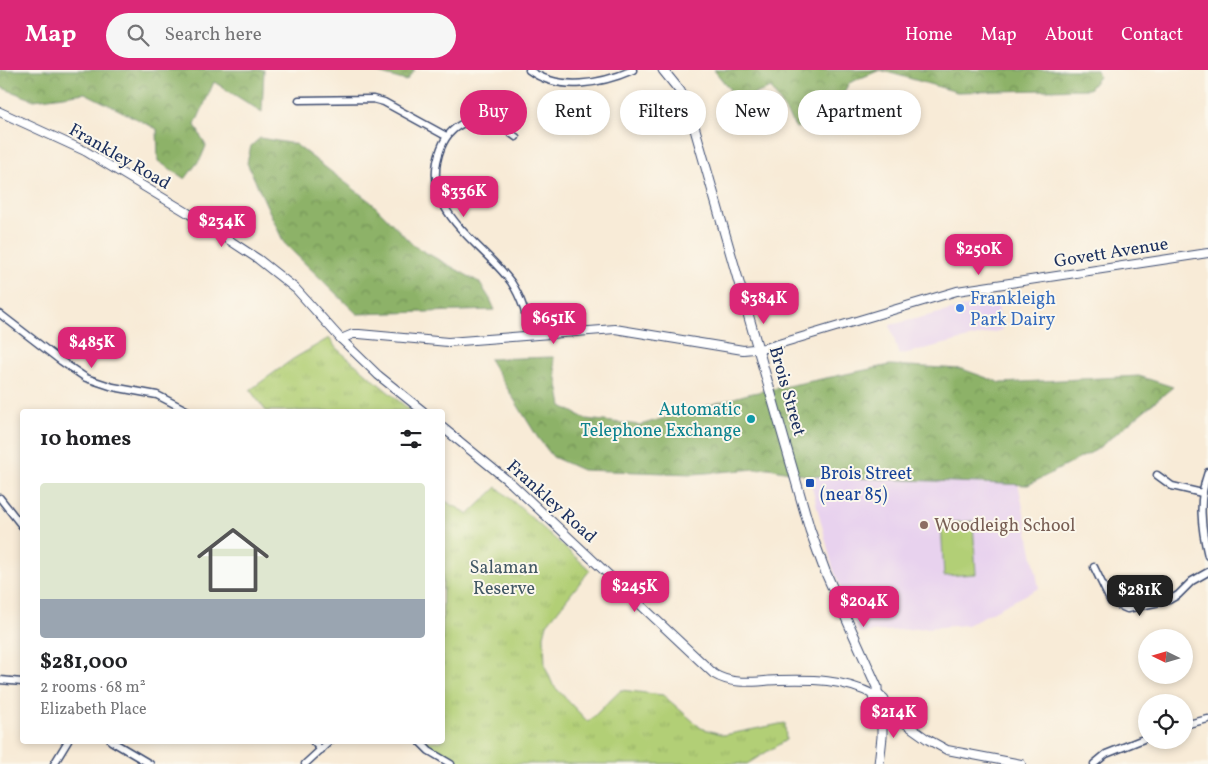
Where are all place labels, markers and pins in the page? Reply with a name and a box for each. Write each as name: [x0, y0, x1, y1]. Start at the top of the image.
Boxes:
pin: $336K: [429, 176, 499, 218]
pin: $234K: [187, 206, 257, 248]
pin: $250K: [944, 234, 1014, 276]
pin: $384K: [729, 282, 799, 325]
place label: Frankleigh Park Dairy: [970, 287, 1056, 333]
pin: $651K: [519, 302, 589, 345]
marker: Frankleigh Park Dairy: [954, 302, 966, 314]
pin: $485K: [57, 326, 127, 369]
place label: Automatic Telephone Exchange: [580, 398, 741, 444]
marker: Automatic Telephone Exchange: [745, 413, 757, 425]
place label: Brois Street (near 85): [820, 462, 912, 508]
marker: Brois Street (near 85): [804, 477, 816, 489]
place label: Woodleigh School: [934, 514, 1075, 539]
marker: Woodleigh School: [918, 519, 930, 531]
pin: $245K: [600, 570, 670, 613]
pin: $281K: [1105, 574, 1175, 617]
pin: $204K: [829, 586, 899, 628]
pin: $214K: [859, 696, 929, 739]

